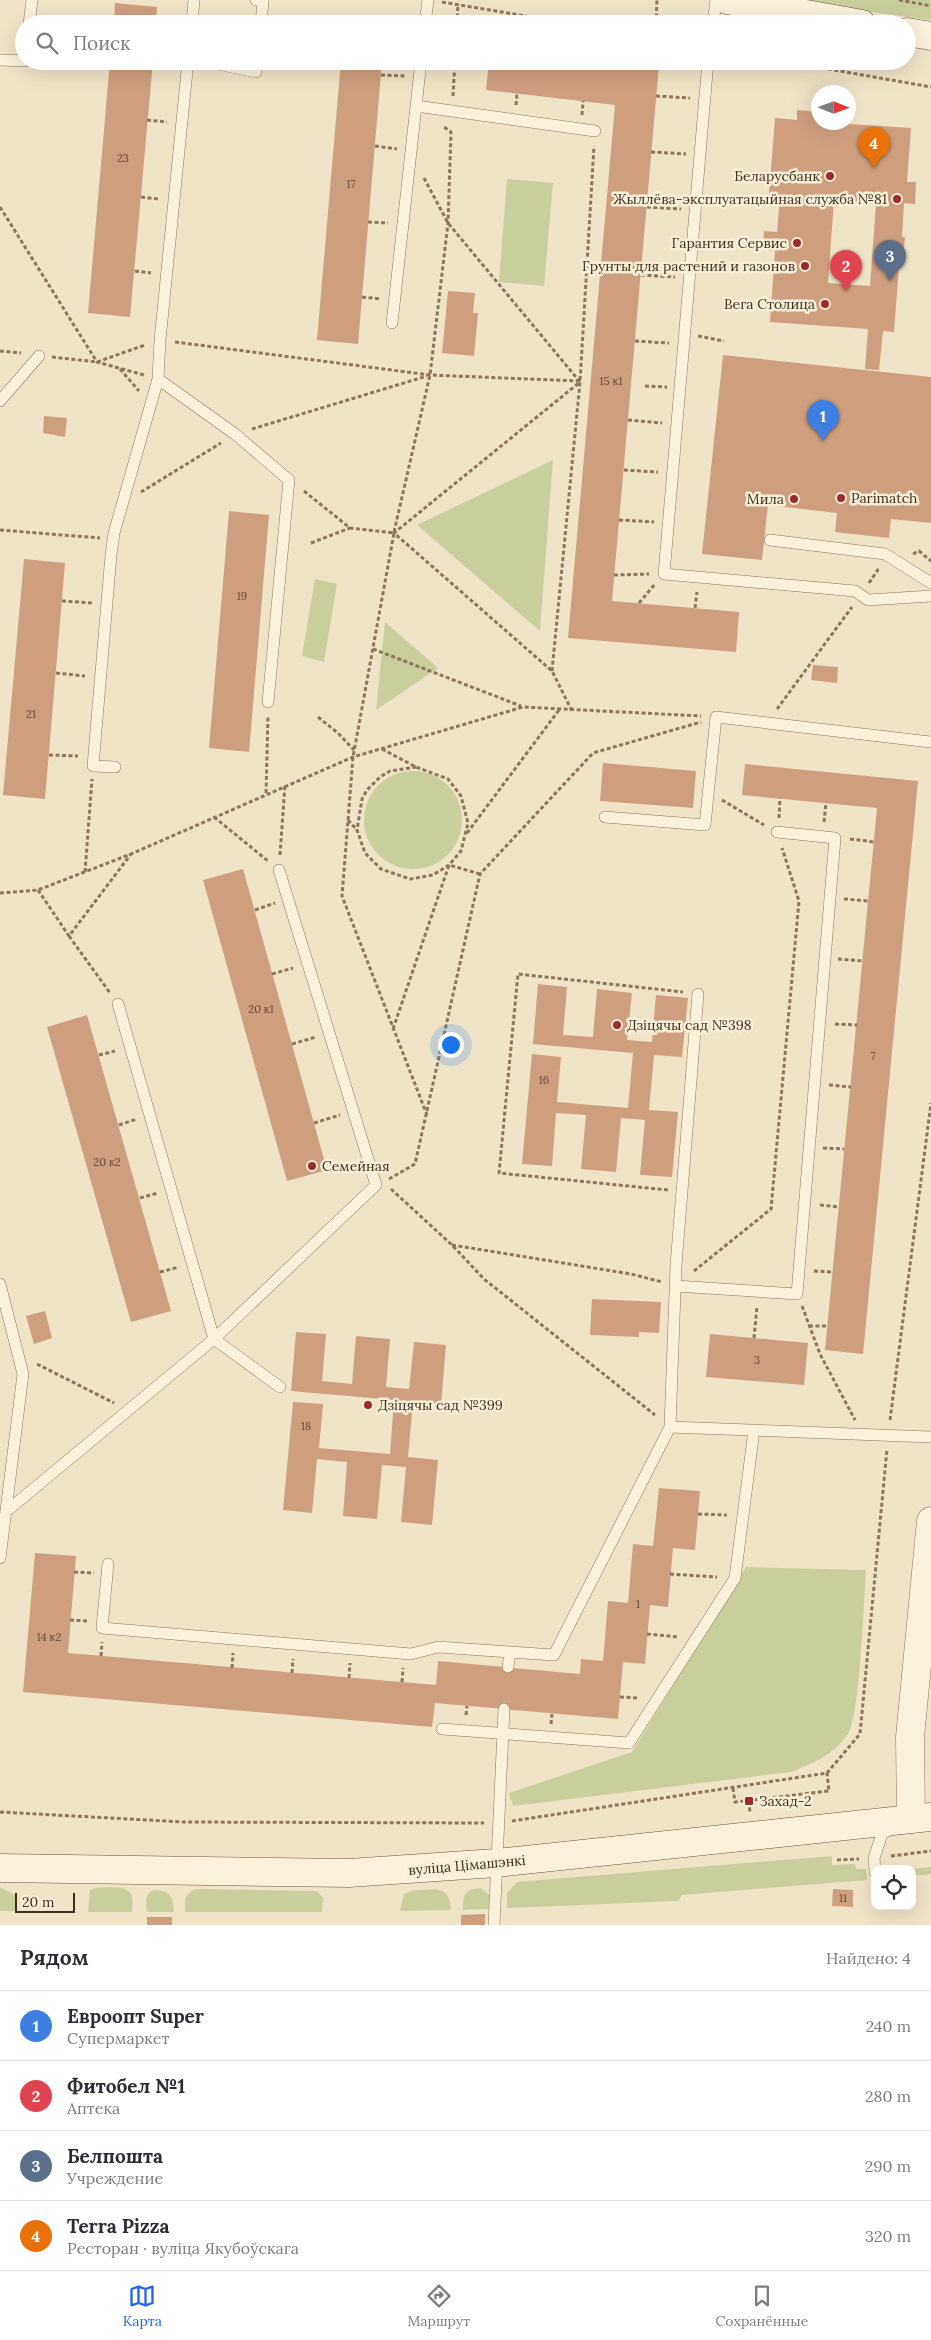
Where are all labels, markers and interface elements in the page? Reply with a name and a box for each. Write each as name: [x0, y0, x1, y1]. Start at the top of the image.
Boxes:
search box: [15, 15, 916, 70]
icon: search: [33, 29, 61, 57]
text: Поиск: [73, 31, 130, 55]
north arrow: [811, 85, 856, 130]
pin: 4: [858, 127, 890, 168]
house number: 23: [117, 151, 129, 165]
place label: Беларусбанк: [734, 167, 820, 185]
marker: Беларусбанк: [824, 170, 836, 182]
house number: 17: [346, 177, 356, 191]
place label: Жыллёва-эксплуатацыйная служба №81: [613, 190, 887, 208]
marker: Жыллёва-эксплуатацыйная служба №81: [891, 193, 903, 205]
place label: Гарантия Сервис: [672, 234, 787, 252]
marker: Гарантия Сервис: [791, 237, 803, 249]
pin: 3: [874, 240, 906, 281]
pin: 2: [830, 250, 862, 291]
place label: Грунты для растений и газонов: [582, 257, 795, 275]
marker: Грунты для растений и газонов: [799, 260, 811, 272]
place label: Вега Столица: [724, 295, 815, 313]
marker: Вега Столица: [819, 298, 831, 310]
house number: 15 к1: [600, 374, 622, 388]
pin: 1: [807, 400, 839, 441]
place label: Parimatch: [851, 489, 918, 507]
place label: Мила: [747, 490, 784, 508]
marker: Parimatch: [835, 492, 847, 504]
marker: Мила: [788, 493, 800, 505]
house number: 19: [237, 589, 247, 603]
house number: 21: [26, 707, 36, 721]
house number: 20 к1: [248, 1002, 274, 1016]
place label: Дзіцячы сад №398: [627, 1016, 752, 1034]
marker: Дзіцячы сад №398: [611, 1019, 623, 1031]
your location: [438, 1032, 464, 1058]
house number: 7: [870, 1049, 876, 1063]
house number: 16: [539, 1073, 549, 1087]
house number: 20 к2: [93, 1155, 121, 1169]
place label: Семейная: [322, 1157, 390, 1175]
marker: Семейная: [306, 1160, 318, 1172]
house number: 3: [754, 1353, 760, 1367]
place label: Дзіцячы сад №399: [378, 1396, 503, 1414]
marker: Дзіцячы сад №399: [362, 1399, 374, 1411]
house number: 18: [301, 1419, 311, 1433]
house number: 1: [636, 1597, 640, 1611]
house number: 14 к2: [37, 1630, 61, 1644]
place label: Захад-2: [759, 1792, 812, 1810]
marker: Захад-2: [743, 1795, 755, 1807]
street label: вуліца Цімашэнкі: [408, 1851, 526, 1879]
map controls: [871, 1865, 916, 1910]
button: locate: [871, 1865, 916, 1910]
scale bar: [15, 1890, 75, 1913]
house number: 11: [839, 1891, 847, 1905]
text: 20 m: [22, 1893, 54, 1911]
text: Рядом: [20, 1944, 89, 1971]
text: Найдено: 4: [826, 1948, 911, 1968]
text: Евроопт Super: [67, 2004, 204, 2028]
text: 1: [33, 2016, 39, 2036]
text: 240 m: [866, 2016, 911, 2036]
text: Супермаркет: [67, 2028, 169, 2048]
text: Фитобел №1: [67, 2074, 185, 2098]
text: 2: [32, 2086, 40, 2106]
text: 280 m: [865, 2086, 911, 2106]
text: Аптека: [67, 2098, 120, 2118]
text: Белпошта: [67, 2144, 163, 2168]
text: 3: [32, 2156, 40, 2176]
text: 290 m: [865, 2156, 911, 2176]
text: Учреждение: [67, 2168, 163, 2188]
text: Terra Pizza: [67, 2214, 170, 2238]
text: 4: [32, 2226, 40, 2246]
text: 320 m: [865, 2226, 911, 2246]
text: Ресторан · вуліца Якубоўскага: [67, 2238, 299, 2258]
tab: Карта: [123, 2282, 162, 2330]
tab: Маршрут: [407, 2282, 470, 2330]
tab: Сохранённые: [716, 2282, 808, 2330]

